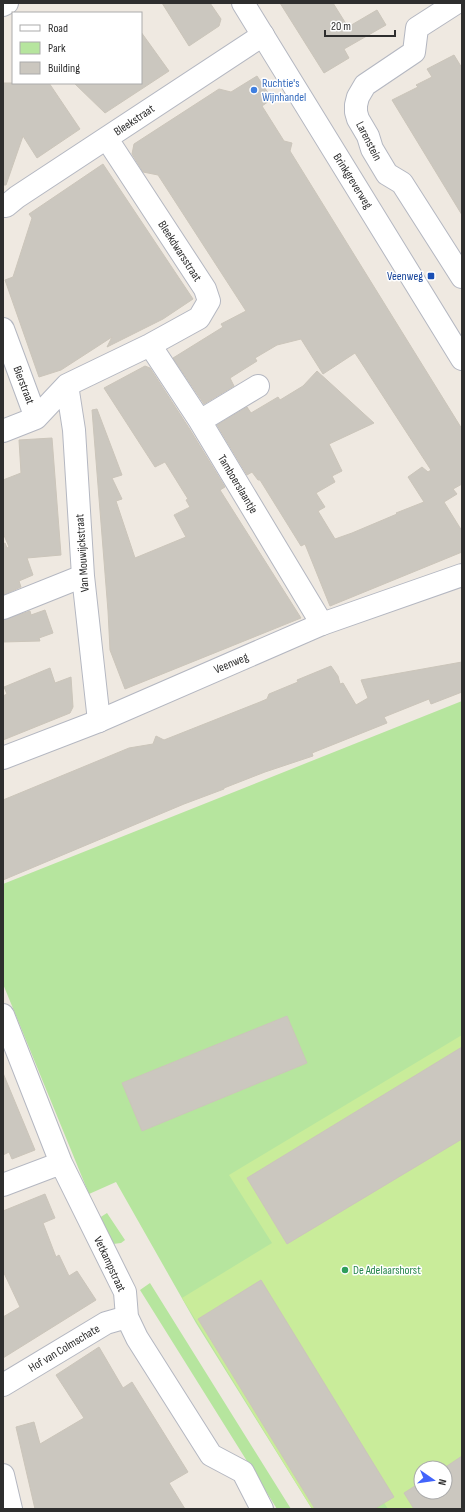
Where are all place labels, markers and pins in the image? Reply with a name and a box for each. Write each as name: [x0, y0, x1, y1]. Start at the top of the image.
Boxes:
place label: Ruchtie's Wijnhandel: [262, 76, 306, 105]
marker: Ruchtie's Wijnhandel: [249, 85, 259, 95]
place label: Veenweg: [387, 269, 423, 284]
marker: Veenweg: [426, 271, 436, 281]
place label: De Adelaarshorst: [353, 1263, 421, 1278]
marker: De Adelaarshorst: [340, 1265, 350, 1275]

